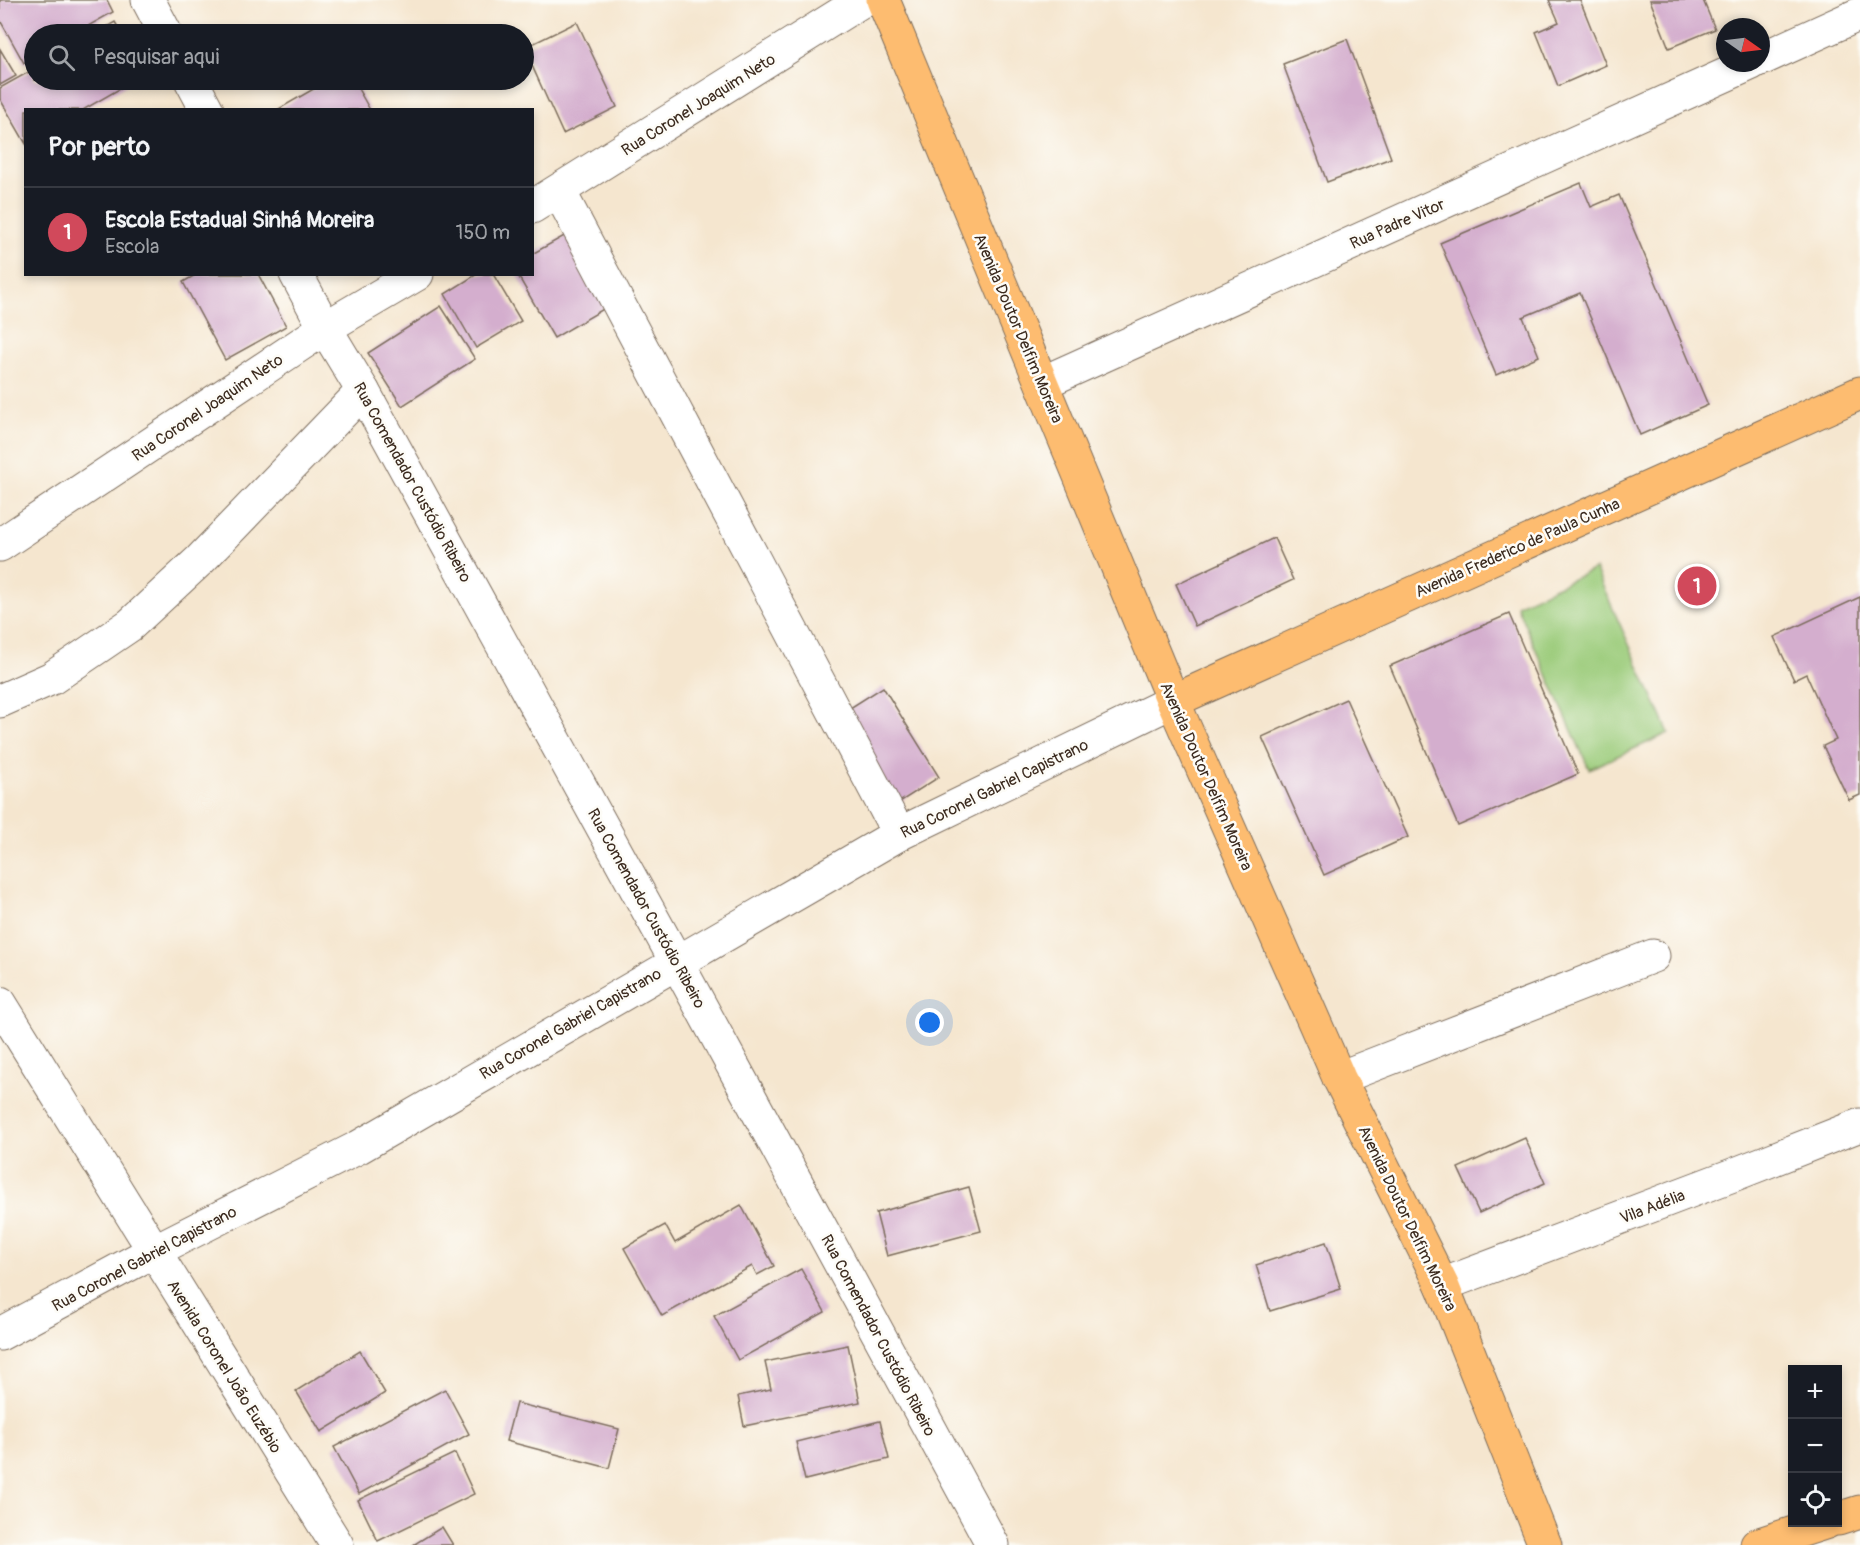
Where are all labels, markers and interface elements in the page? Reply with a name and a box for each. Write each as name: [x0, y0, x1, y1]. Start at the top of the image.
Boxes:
north arrow: [1716, 18, 1770, 72]
search box: [24, 24, 534, 90]
icon: search: [45, 41, 78, 74]
text: Pesquisar aqui: [93, 43, 219, 71]
street label: Rua Coronel Joaquim Neto: [618, 49, 780, 160]
text: Por perto: [48, 131, 150, 163]
street label: Rua Padre Vitor: [1347, 194, 1448, 254]
text: Escola Estadual Sinhá Moreira: [105, 206, 374, 234]
text: 1: [64, 220, 71, 245]
text: 150 m: [456, 220, 510, 245]
street label: Avenida Doutor Delfim Moreira: [969, 231, 1067, 426]
text: Escola: [105, 234, 159, 259]
street label: Rua Coronel Joaquim Neto: [128, 350, 287, 466]
street label: Rua Comendador Custódio Ribeiro: [349, 379, 476, 586]
street label: Avenida Frederico de Paula Cunha: [1412, 494, 1623, 602]
pin: 1: [1678, 564, 1716, 608]
street label: Avenida Doutor Delfim Moreira: [1155, 679, 1257, 874]
street label: Rua Coronel Gabriel Capistrano: [897, 735, 1092, 843]
street label: Rua Comendador Custódio Ribeiro: [583, 805, 710, 1012]
street label: Rua Coronel Gabriel Capistrano: [476, 963, 665, 1084]
your location: [915, 1008, 944, 1037]
street label: Avenida Doutor Delfim Moreira: [1353, 1122, 1461, 1314]
street label: Vila Adélia: [1617, 1185, 1688, 1228]
street label: Rua Coronel Gabriel Capistrano: [49, 1201, 241, 1316]
street label: Rua Comendador Custódio Ribeiro: [816, 1231, 940, 1440]
street label: Avenida Coronel João Euzébio: [163, 1276, 286, 1457]
map controls: [1788, 1365, 1842, 1527]
button: +: [1788, 1365, 1842, 1419]
button: −: [1788, 1419, 1842, 1473]
button: locate: [1788, 1473, 1842, 1527]

